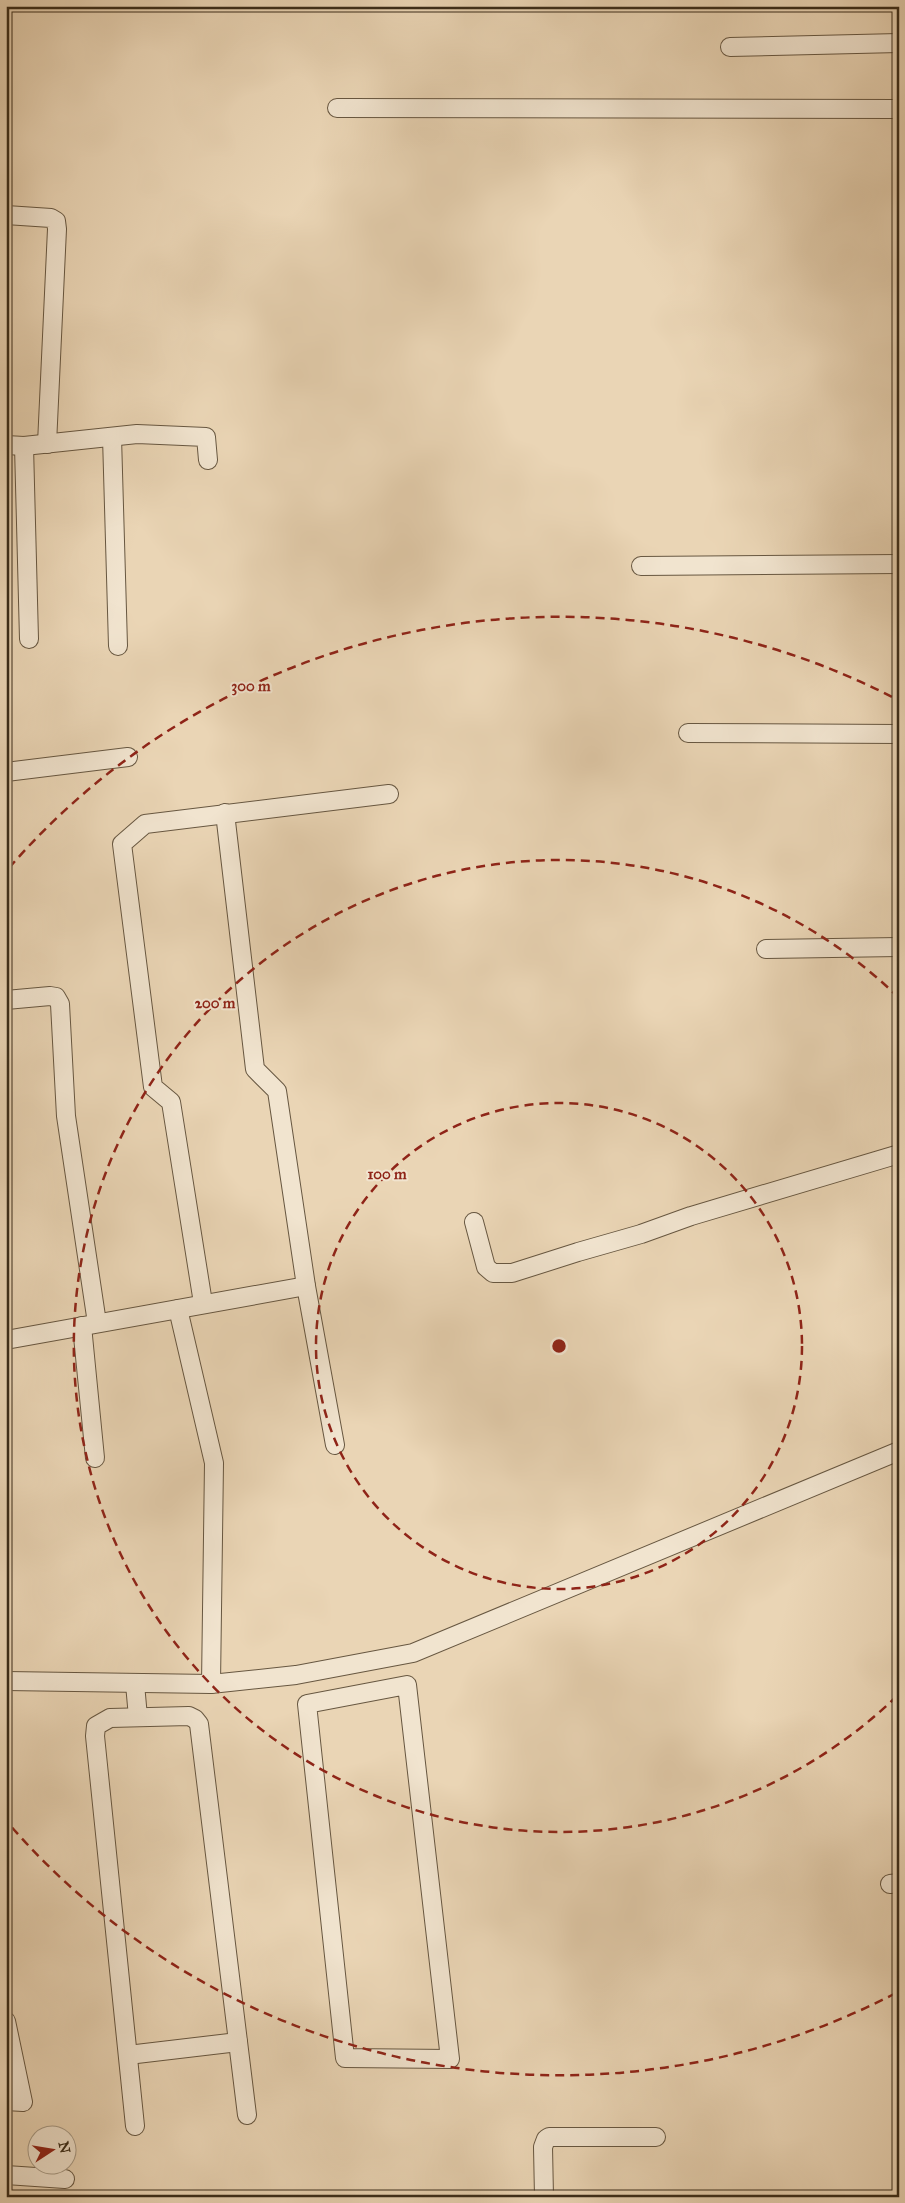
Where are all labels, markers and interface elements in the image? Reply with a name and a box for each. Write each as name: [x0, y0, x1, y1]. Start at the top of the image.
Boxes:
text: 300 m: [231, 677, 271, 696]
text: 200 m: [195, 994, 236, 1012]
text: 100 m: [367, 1165, 407, 1183]
centre of rings: [550, 1337, 568, 1355]
north arrow: [28, 2126, 78, 2176]
text: N: [55, 2140, 74, 2155]

